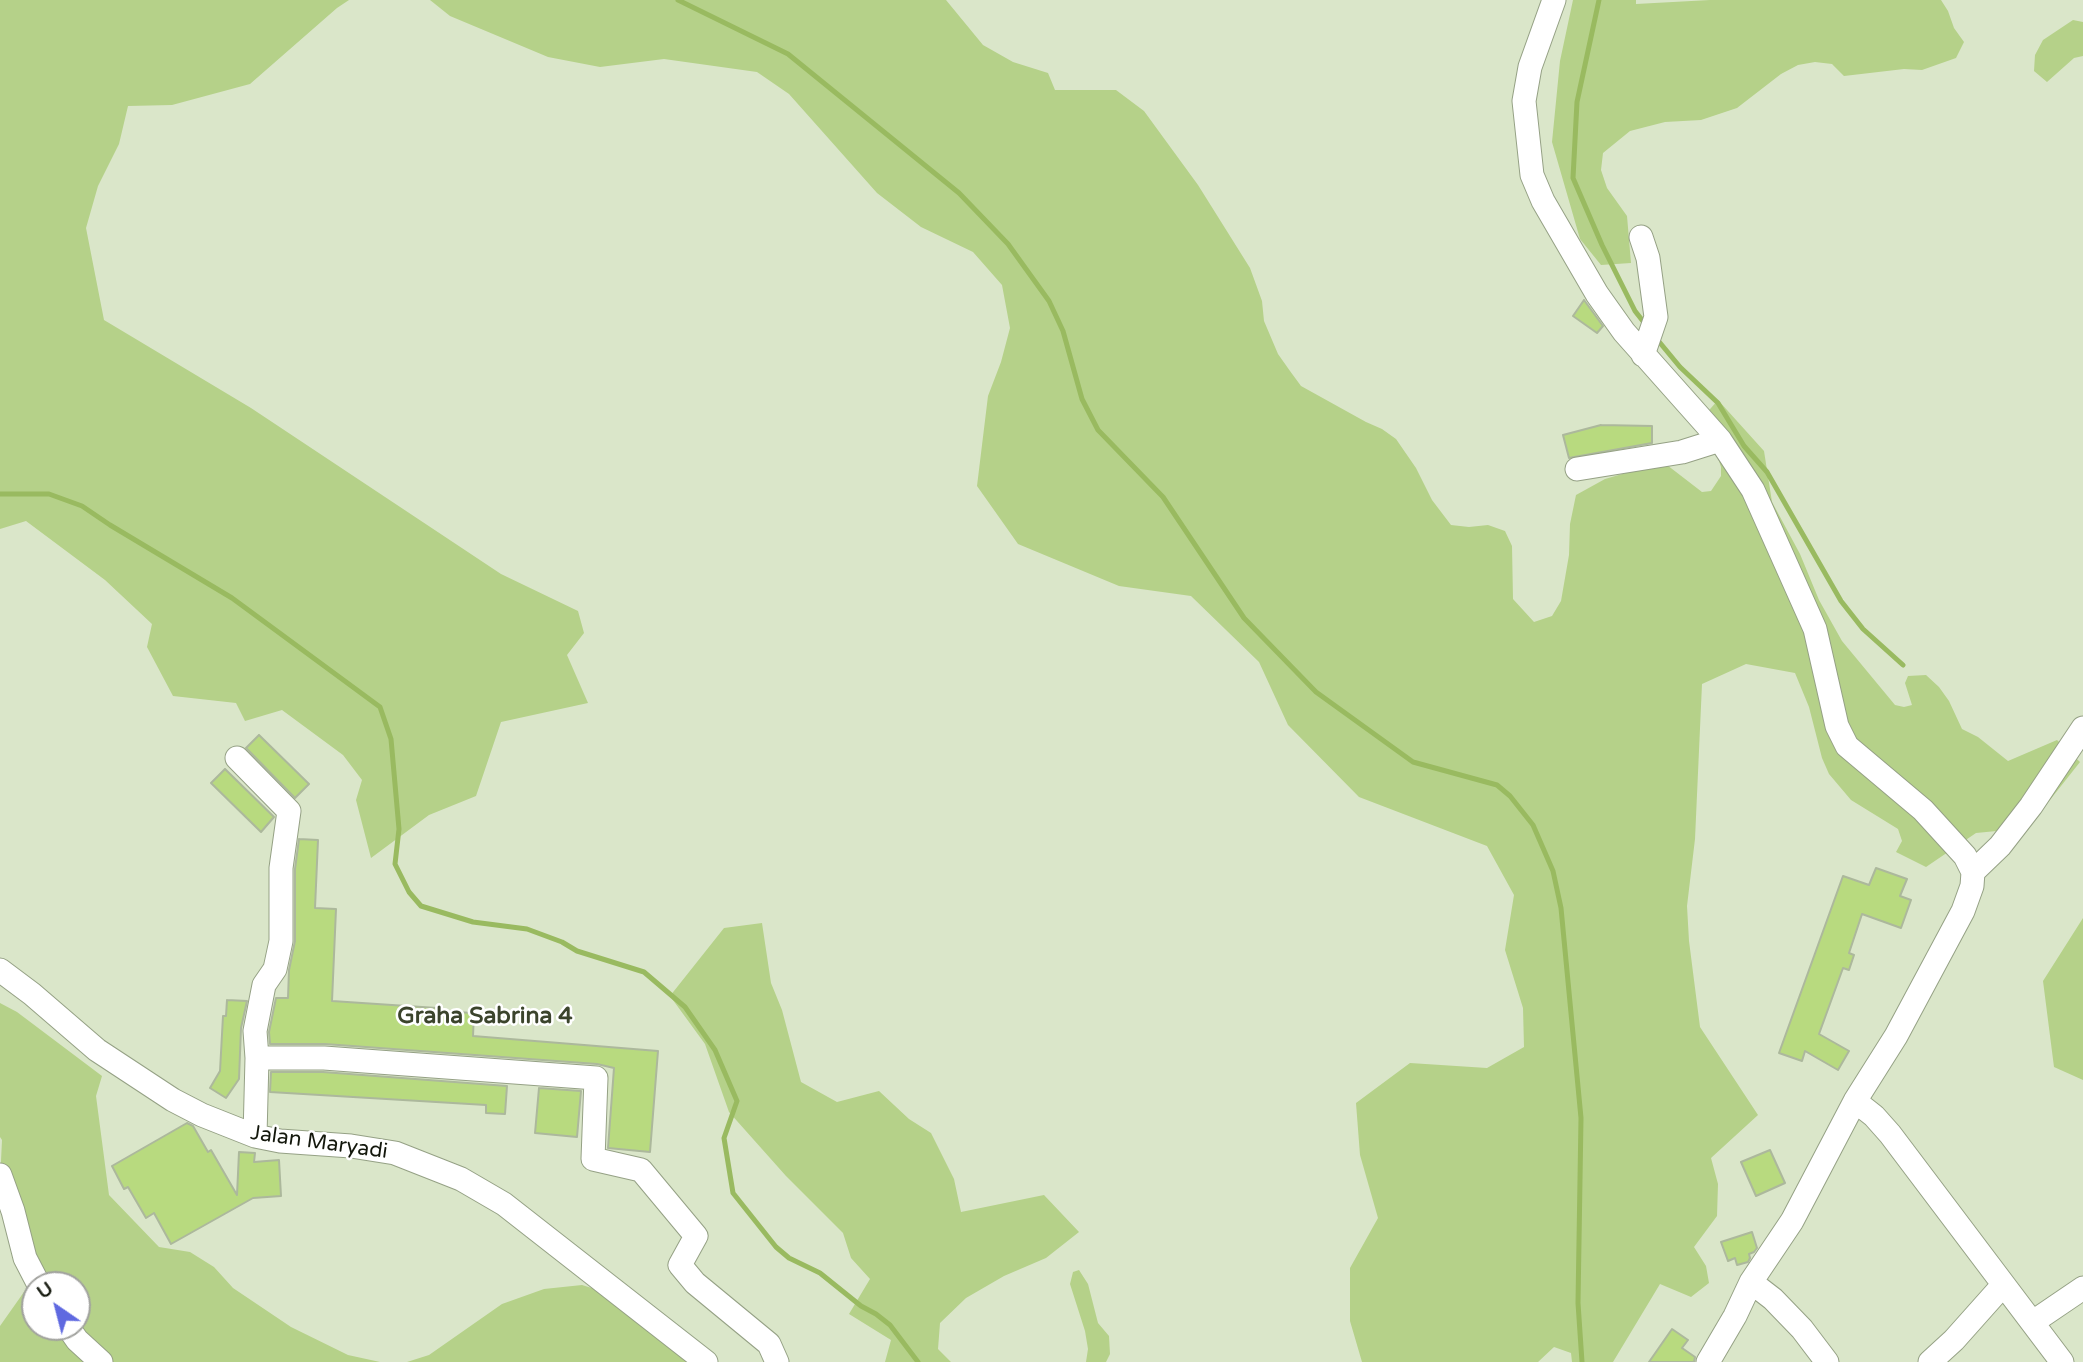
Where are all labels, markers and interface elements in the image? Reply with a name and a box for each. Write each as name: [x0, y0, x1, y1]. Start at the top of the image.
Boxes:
district label: Graha Sabrina 4: [397, 1003, 573, 1031]
street label: Jalan Maryadi: [249, 1121, 389, 1165]
north arrow: [21, 1271, 91, 1341]
text: U: [33, 1277, 57, 1304]

